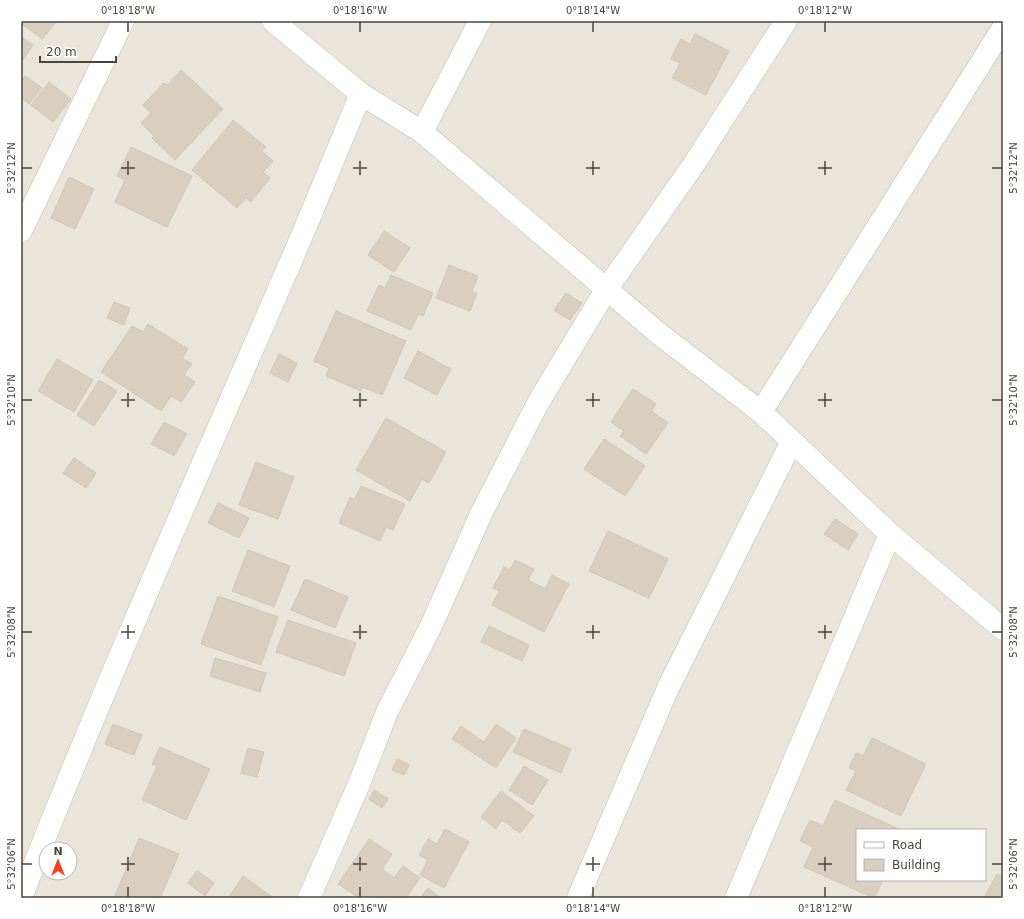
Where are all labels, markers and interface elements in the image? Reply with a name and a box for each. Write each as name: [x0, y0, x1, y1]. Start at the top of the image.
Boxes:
text: 0°18'18"W: [101, 5, 155, 16]
text: 0°18'16"W: [333, 5, 387, 16]
text: 0°18'14"W: [566, 5, 620, 16]
text: 0°18'12"W: [798, 5, 852, 16]
scale bar: [40, 38, 116, 64]
text: 20 m: [46, 45, 77, 59]
text: 5°32'12"N: [6, 142, 17, 194]
text: 5°32'12"N: [1008, 142, 1019, 194]
text: 5°32'10"N: [6, 374, 17, 426]
text: 5°32'10"N: [1008, 374, 1019, 426]
text: 5°32'08"N: [6, 606, 17, 658]
text: 5°32'08"N: [1008, 606, 1019, 658]
legend: [856, 829, 986, 881]
text: 5°32'06"N: [6, 838, 17, 890]
text: Road: [892, 838, 922, 852]
text: 5°32'06"N: [1008, 838, 1019, 890]
north arrow: [38, 841, 78, 881]
text: N: [53, 845, 63, 858]
text: Building: [892, 858, 941, 872]
text: 0°18'18"W: [101, 903, 155, 914]
text: 0°18'16"W: [333, 903, 387, 914]
text: 0°18'14"W: [566, 903, 620, 914]
text: 0°18'12"W: [798, 903, 852, 914]

